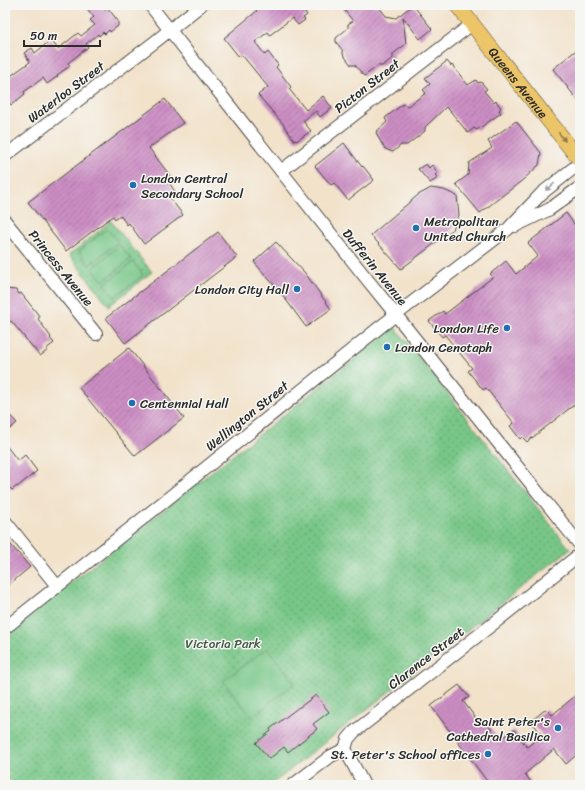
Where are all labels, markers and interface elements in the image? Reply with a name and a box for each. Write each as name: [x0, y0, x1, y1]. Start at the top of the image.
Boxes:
scale bar: [24, 22, 100, 48]
text: 50 m: [30, 25, 57, 47]
street label: Queens Avenue: [483, 42, 554, 123]
street label: Picton Street: [329, 52, 405, 119]
street label: Waterloo Street: [22, 55, 110, 129]
one-way arrow: [557, 132, 566, 143]
place label: London Central Secondary School: [141, 167, 243, 205]
marker: London Central Secondary School: [128, 180, 138, 190]
one-way arrow: [544, 183, 555, 192]
place label: Metropolitan United Church: [424, 210, 507, 248]
street label: Dufferin Avenue: [337, 223, 413, 311]
marker: Metropolitan United Church: [411, 223, 421, 233]
street label: Princess Avenue: [23, 224, 100, 312]
place label: London City Hall: [195, 278, 289, 301]
marker: London City Hall: [292, 284, 302, 294]
place label: London Life: [433, 317, 499, 340]
marker: London Life: [502, 323, 512, 333]
place label: London Cenotaph: [395, 336, 493, 359]
marker: London Cenotaph: [382, 342, 392, 352]
street label: Wellington Street: [200, 375, 294, 457]
place label: Centennial Hall: [140, 392, 229, 415]
marker: Centennial Hall: [127, 398, 137, 408]
street label: Clarence Street: [383, 620, 469, 695]
park label: Victoria Park: [185, 632, 261, 655]
place label: Saint Peter's Cathedral Basilica: [446, 710, 550, 748]
marker: Saint Peter's Cathedral Basilica: [553, 723, 563, 733]
place label: St. Peter's School offices: [331, 743, 481, 766]
marker: St. Peter's School offices: [483, 749, 493, 759]

